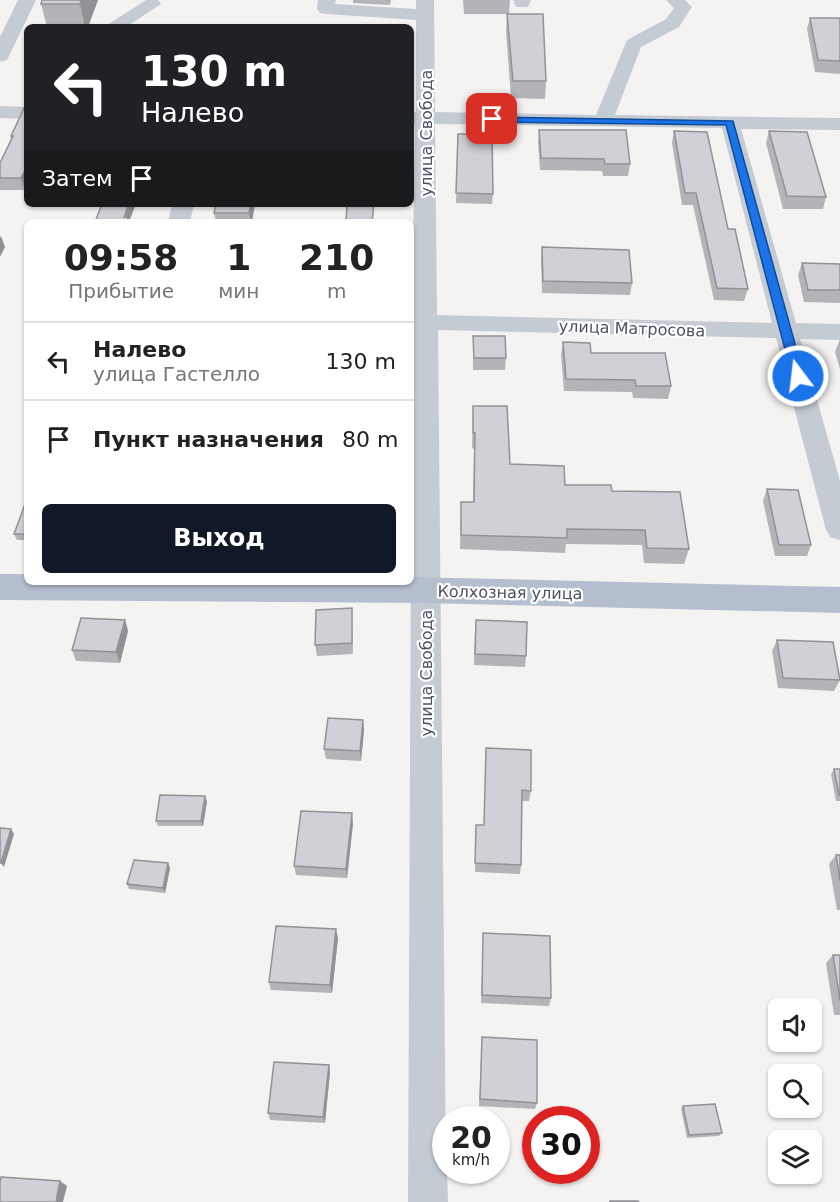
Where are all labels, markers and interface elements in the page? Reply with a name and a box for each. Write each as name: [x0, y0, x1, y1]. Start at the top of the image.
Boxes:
text: 130 m: [141, 47, 287, 96]
icon: left: [42, 48, 120, 126]
street label: улица Свобода: [417, 70, 436, 196]
pin: [466, 93, 517, 144]
text: Налево: [141, 97, 244, 128]
icon: arrive: [475, 102, 508, 135]
icon: arrive: [125, 162, 158, 195]
text: Затем: [42, 166, 113, 191]
text: 09:58: [64, 237, 178, 278]
text: 1: [226, 237, 251, 278]
text: 210: [299, 237, 374, 278]
text: Прибытие: [68, 279, 174, 303]
text: мин: [218, 279, 259, 303]
text: m: [327, 279, 346, 303]
street label: улица Матросова: [558, 316, 706, 341]
text: Налево: [93, 337, 186, 362]
position arrow: [766, 344, 830, 408]
icon: left: [42, 345, 75, 378]
text: 130 m: [326, 349, 396, 374]
text: улица Гастелло: [93, 362, 260, 386]
icon: arrive: [42, 423, 75, 456]
text: Пункт назначения: [93, 427, 324, 452]
text: 80 m: [342, 427, 398, 452]
button: Выход: [42, 504, 396, 573]
street label: Колхозная улица: [437, 582, 583, 603]
street label: улица Свобода: [417, 610, 436, 736]
map controls: [768, 998, 822, 1184]
button: sound: [768, 998, 822, 1052]
button: search: [768, 1064, 822, 1118]
speed limit sign: 30: [522, 1106, 600, 1184]
text: 20: [450, 1120, 492, 1155]
button: layers: [768, 1130, 822, 1184]
text: km/h: [452, 1151, 490, 1169]

